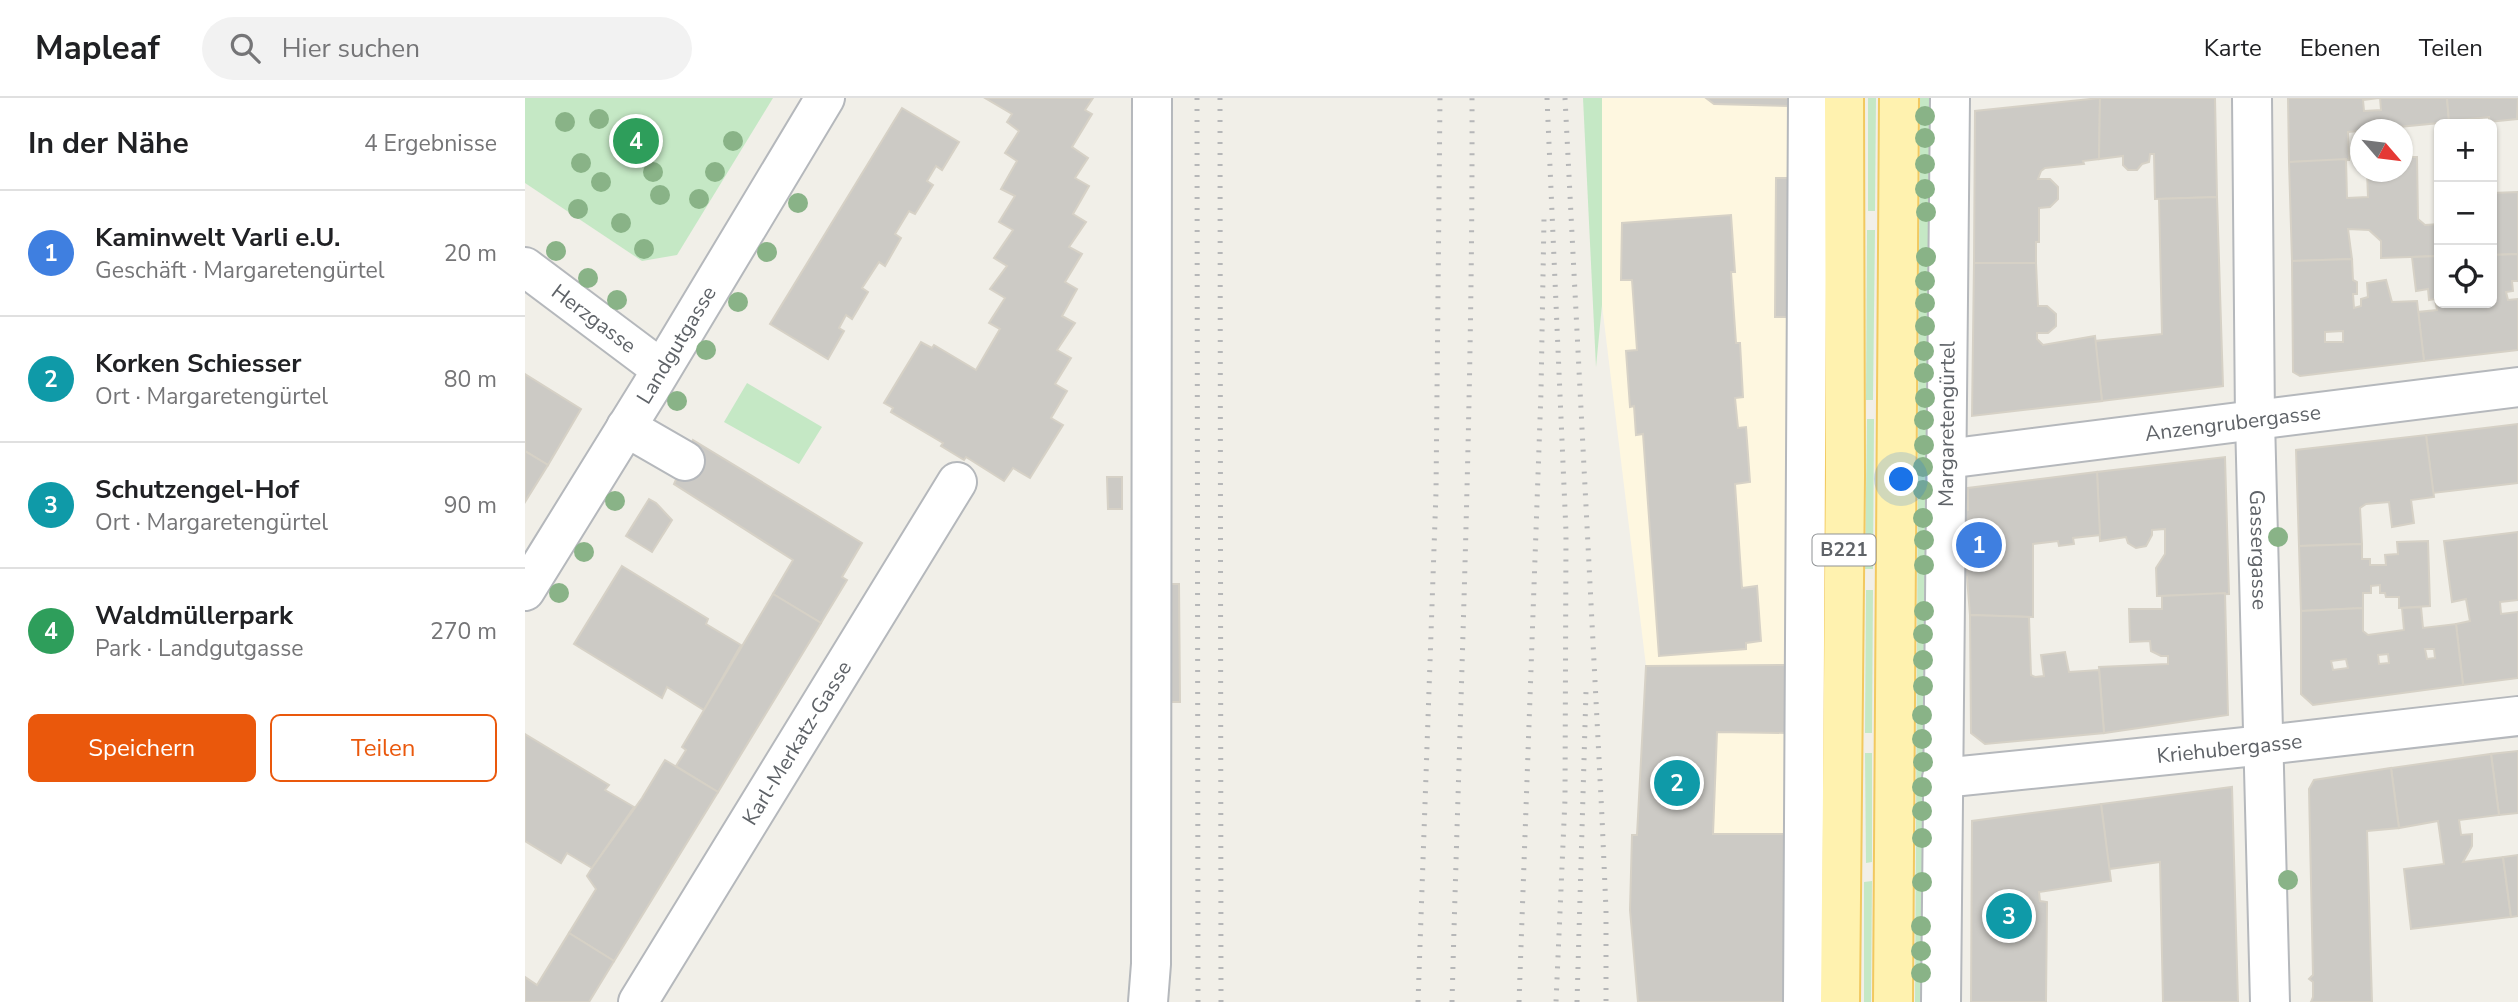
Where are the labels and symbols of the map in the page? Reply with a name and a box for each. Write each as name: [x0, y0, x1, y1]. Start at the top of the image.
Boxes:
pin: 4: [613, 115, 659, 167]
north arrow: [2350, 119, 2413, 182]
street label: Herzgasse: [546, 278, 642, 360]
street label: Landgutgasse: [630, 281, 723, 409]
street label: Margaretengürtel: [1932, 340, 1962, 507]
street label: Anzengrubergasse: [2143, 398, 2322, 448]
your location: [1884, 462, 1918, 496]
street label: Gassergasse: [2243, 490, 2274, 610]
pin: 1: [1956, 519, 2002, 571]
road number: B221: [1813, 534, 1875, 565]
street label: Karl-Merkatz-Gasse: [736, 655, 858, 830]
street label: Kriehubergasse: [2155, 727, 2304, 770]
pin: 2: [1654, 757, 1700, 809]
pin: 3: [1986, 890, 2032, 942]

